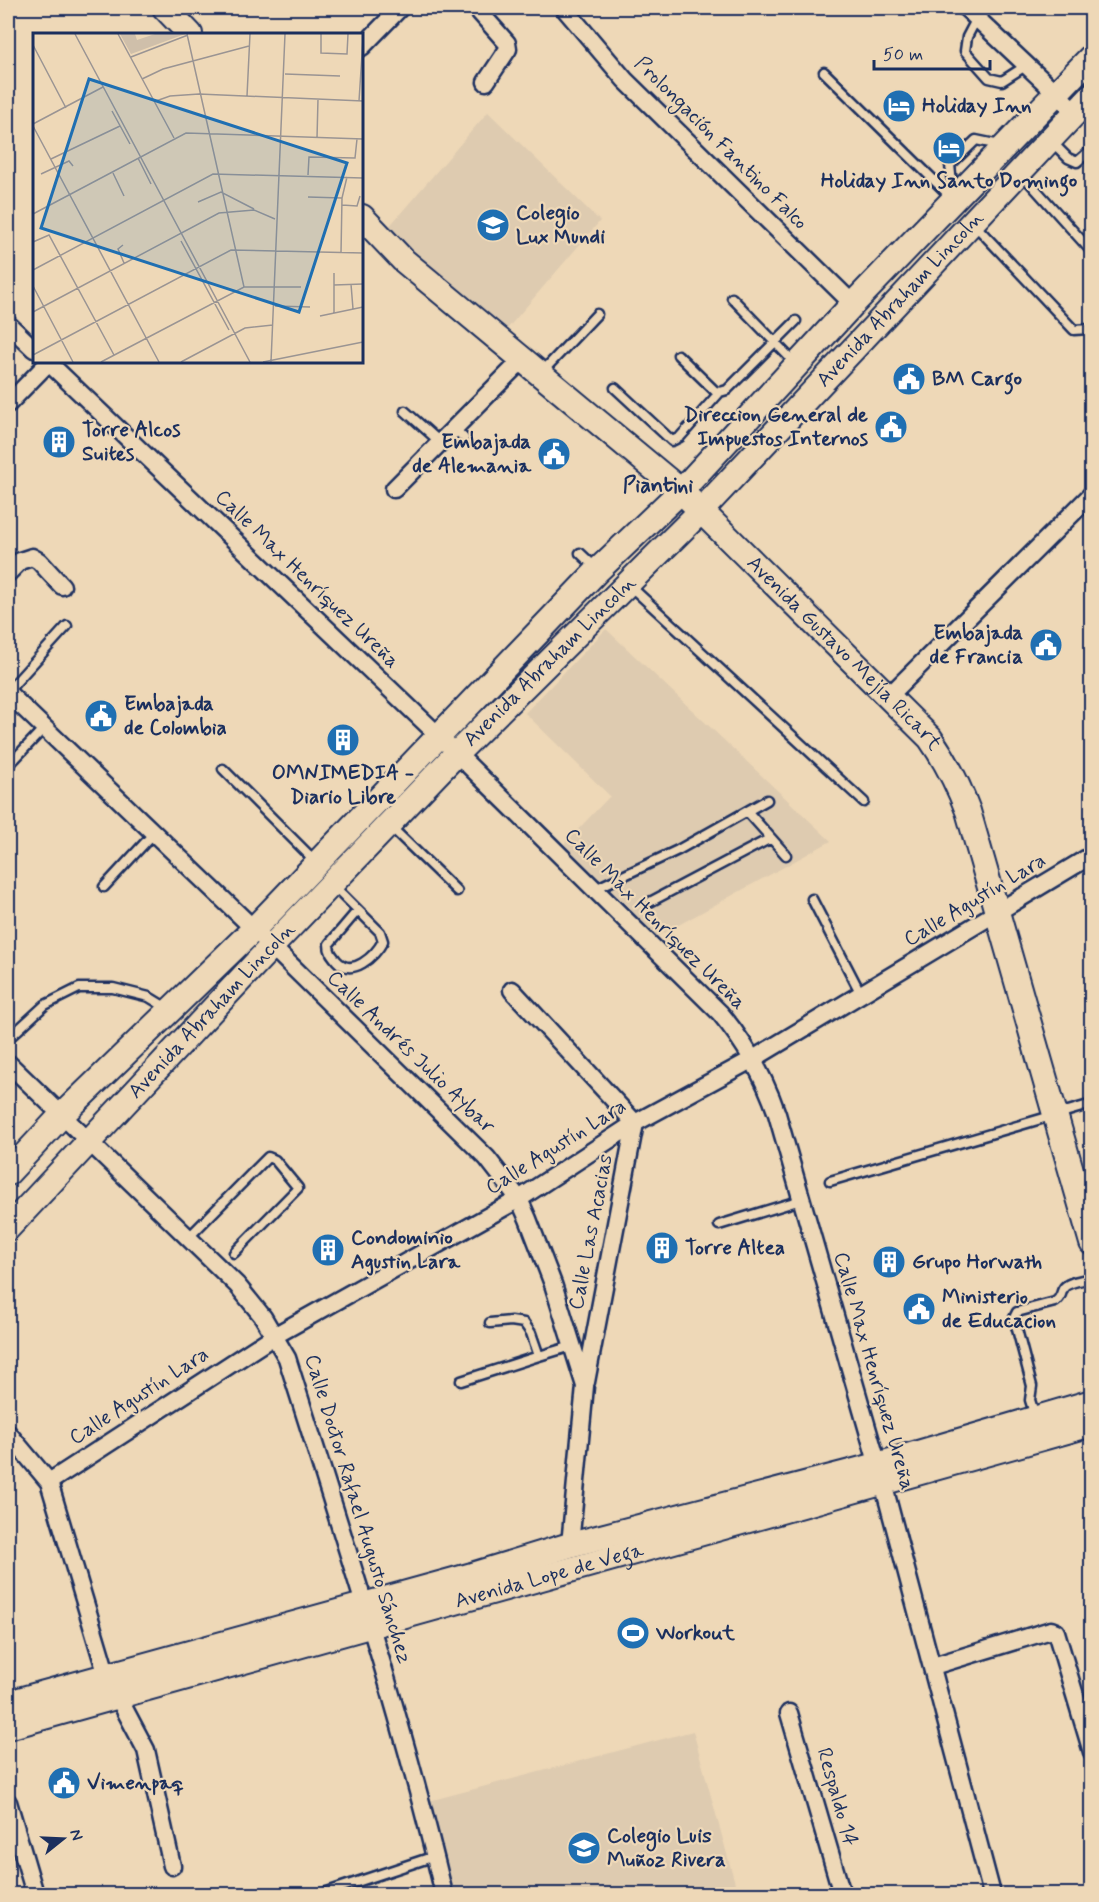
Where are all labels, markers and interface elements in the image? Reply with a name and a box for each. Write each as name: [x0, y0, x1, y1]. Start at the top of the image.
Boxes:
inset map: [33, 33, 363, 363]
scale bar: [874, 33, 990, 71]
text: 50 m: [883, 43, 923, 67]
street label: Prolongación Fantino Falco: [627, 50, 814, 237]
hotel icon: Holiday Inn: [881, 88, 917, 124]
place label: Holiday Inn: [922, 92, 1032, 120]
hotel icon: Holiday Inn Santo Domingo: [931, 130, 967, 166]
place label: Holiday Inn Santo Domingo: [821, 167, 1078, 197]
place label: Colegio Lux Mundi: [516, 199, 605, 251]
street label: Avenida Abraham Lincoln: [810, 204, 990, 393]
school or university icon: Colegio Lux Mundi: [475, 207, 511, 243]
public building icon: BM Cargo: [891, 361, 927, 397]
place label: BM Cargo: [932, 365, 1022, 395]
place label: Direccion General de Impuestos Internos: [684, 401, 869, 453]
public building icon: Direccion General de Impuestos Internos: [873, 409, 909, 445]
place label: Torre Alcos Suites: [82, 416, 181, 468]
building icon: Torre Alcos Suites: [41, 424, 77, 460]
place label: Embajada de Alemania: [412, 428, 532, 480]
public building icon: Embajada de Alemania: [536, 436, 572, 472]
district label: Piantini: [623, 472, 693, 500]
street label: Calle Max Henríquez Ureña: [209, 483, 405, 675]
street label: Avenida Gustavo Mejía Ricart: [740, 550, 949, 756]
street label: Avenida Abraham Lincoln: [457, 569, 642, 753]
place label: Embajada de Francia: [929, 619, 1023, 671]
public building icon: Embajada de Francia: [1028, 627, 1064, 663]
place label: Embajada de Colombia: [124, 690, 227, 742]
public building icon: Embajada de Colombia: [83, 698, 119, 734]
building icon: OMNIMEDIA - Diario Libre: [325, 722, 361, 758]
place label: OMNIMEDIA - Diario Libre: [272, 759, 414, 811]
street label: Calle Max Henríquez Ureña: [558, 822, 752, 1016]
street label: Calle Agustín Lara: [899, 847, 1051, 953]
street label: Avenida Abraham Lincoln: [122, 916, 302, 1105]
street label: Calle Andrés Julio Aybar: [321, 964, 501, 1140]
street label: Calle Agustín Lara: [480, 1092, 632, 1202]
street label: Calle Las Acacias: [562, 1152, 620, 1312]
place label: Condominio Agustin Lara: [351, 1224, 461, 1276]
building icon: Torre Altea: [644, 1230, 680, 1266]
building icon: Condominio Agustin Lara: [310, 1232, 346, 1268]
place label: Torre Altea: [685, 1234, 785, 1262]
building icon: Grupo Horwath: [871, 1244, 907, 1280]
place label: Grupo Horwath: [912, 1248, 1042, 1276]
street label: Calle Max Henríquez Ureña: [827, 1249, 921, 1493]
place label: Ministerio de Educacion: [942, 1283, 1056, 1335]
public building icon: Ministerio de Educacion: [901, 1291, 937, 1327]
street label: Calle Agustín Lara: [64, 1340, 214, 1452]
street label: Calle Doctor Rafael Augusto Sánchez: [298, 1351, 418, 1667]
street label: Avenida Lope de Vega: [452, 1536, 647, 1615]
sports icon: Workout: [615, 1615, 651, 1651]
place label: Workout: [655, 1619, 736, 1647]
street label: Respaldo 14: [810, 1744, 864, 1850]
public building icon: Vimenpaq: [46, 1765, 82, 1801]
place label: Vimenpaq: [87, 1769, 184, 1797]
north arrow: [33, 1809, 93, 1869]
place label: Colegio Luis Muñoz Rivera: [607, 1822, 726, 1874]
text: N: [64, 1827, 87, 1843]
school or university icon: Colegio Luis Muñoz Rivera: [566, 1830, 602, 1866]

